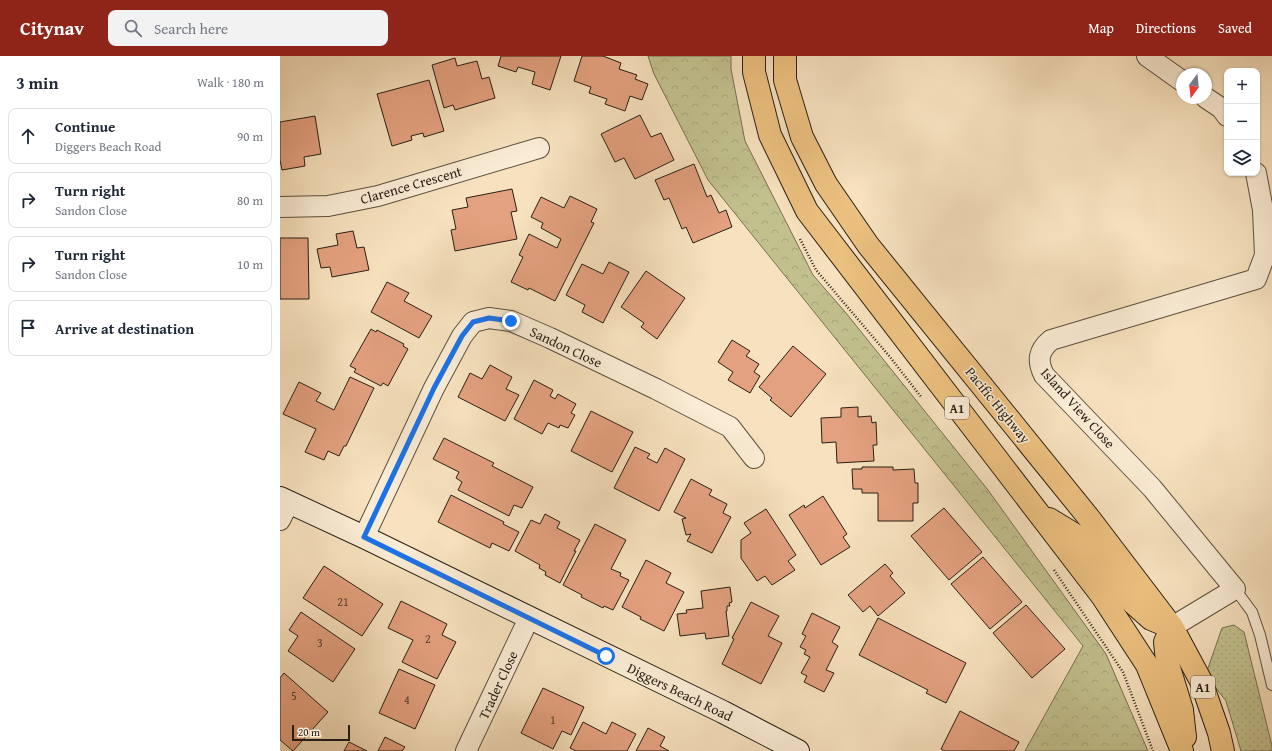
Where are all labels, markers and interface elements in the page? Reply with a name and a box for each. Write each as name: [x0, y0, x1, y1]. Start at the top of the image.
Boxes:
search box: [108, 10, 388, 46]
text: Citynav: [20, 14, 84, 42]
icon: search: [122, 17, 144, 39]
text: Search here: [154, 18, 228, 39]
text: Map: [1088, 18, 1114, 38]
text: Directions: [1136, 18, 1196, 38]
text: Saved: [1218, 18, 1252, 38]
north arrow: [1176, 68, 1212, 104]
map controls: [1224, 68, 1260, 176]
button: +: [1224, 68, 1260, 104]
text: 3 min: [16, 70, 58, 95]
text: Walk · 180 m: [197, 73, 264, 92]
button: −: [1224, 104, 1260, 140]
text: Continue: [55, 116, 116, 137]
icon: ahead: [17, 125, 39, 147]
text: 90 m: [237, 127, 263, 146]
text: Diggers Beach Road: [55, 137, 162, 156]
button: layers: [1224, 140, 1260, 176]
street label: Clarence Crescent: [358, 161, 464, 209]
text: Turn right: [55, 180, 126, 201]
icon: right: [17, 189, 39, 211]
text: 80 m: [237, 191, 263, 210]
text: Sandon Close: [55, 201, 127, 220]
text: Turn right: [55, 244, 126, 265]
icon: right: [17, 253, 39, 275]
text: 10 m: [237, 255, 263, 274]
text: Sandon Close: [55, 265, 127, 284]
route end: [502, 312, 520, 330]
icon: arrive: [17, 317, 39, 339]
text: Arrive at destination: [55, 318, 194, 339]
street label: Sandon Close: [527, 322, 606, 373]
street label: Pacific Highway: [961, 362, 1035, 448]
street label: Island View Close: [1036, 363, 1120, 453]
road number: A1: [945, 397, 969, 419]
house number: 21: [337, 593, 349, 610]
house number: 2: [425, 630, 431, 647]
house number: 3: [317, 634, 323, 651]
street label: Trader Close: [473, 647, 523, 723]
route start: [597, 647, 615, 665]
street label: Diggers Beach Road: [624, 658, 736, 726]
road number: A1: [1191, 676, 1215, 698]
house number: 5: [291, 687, 297, 704]
house number: 4: [404, 691, 410, 708]
house number: 1: [550, 711, 556, 728]
scale bar: [292, 723, 350, 742]
text: 20 m: [298, 724, 320, 740]

